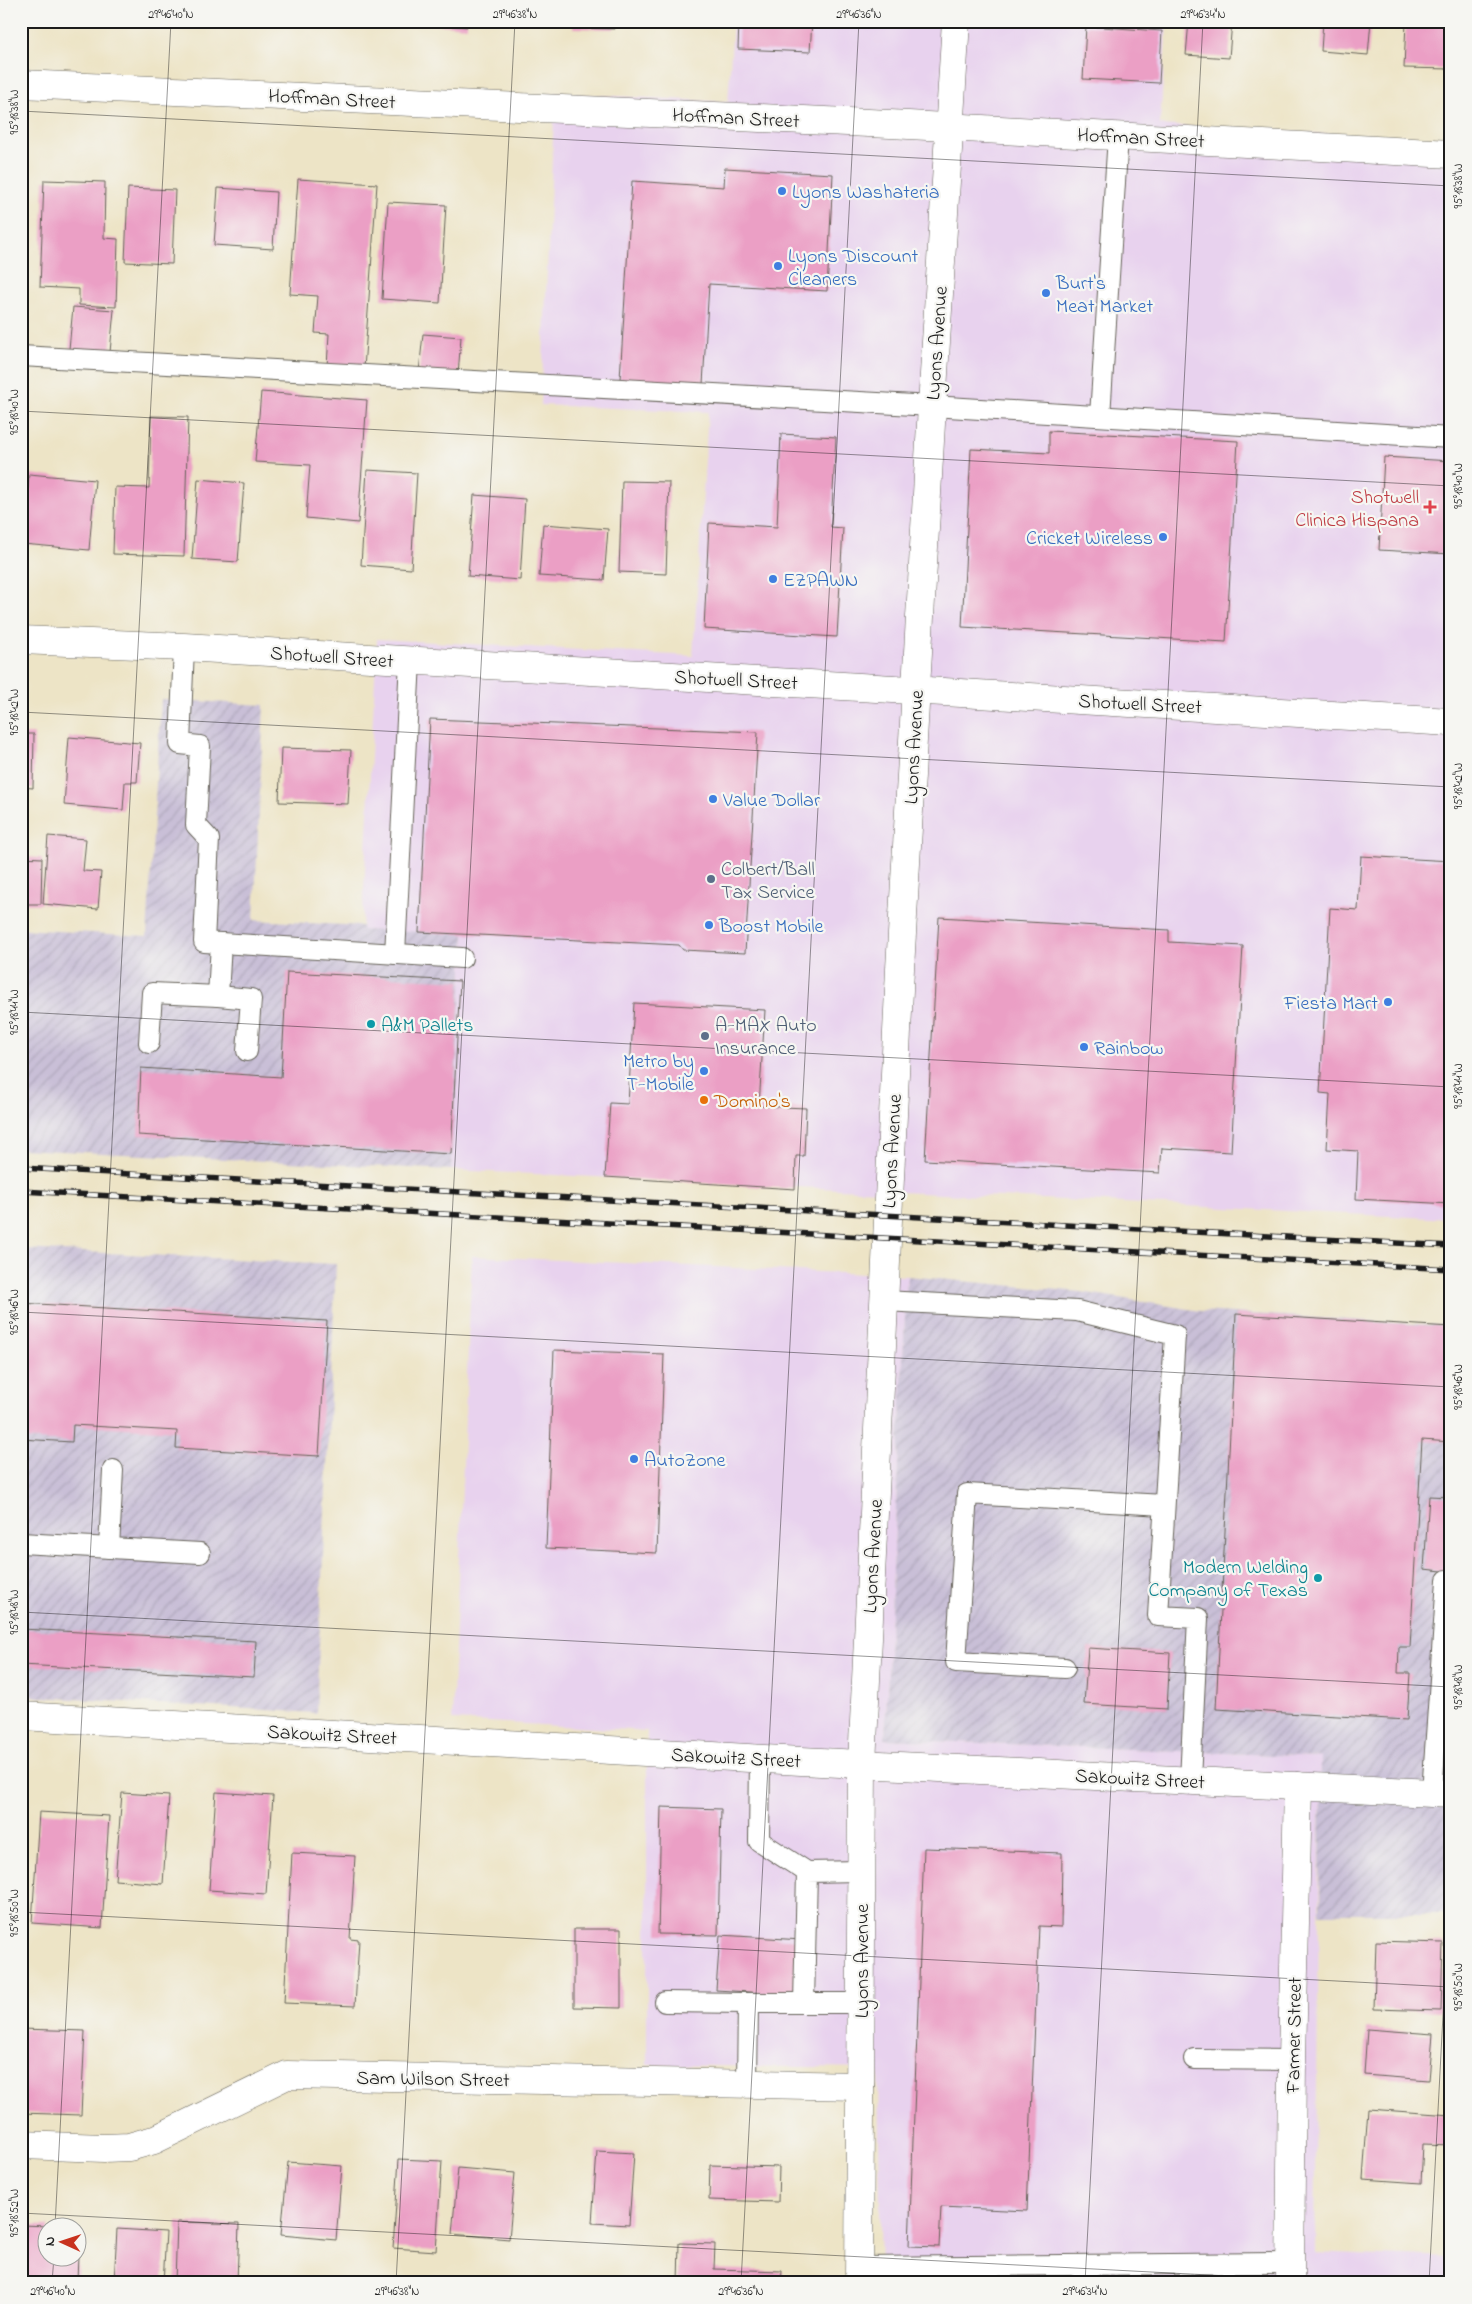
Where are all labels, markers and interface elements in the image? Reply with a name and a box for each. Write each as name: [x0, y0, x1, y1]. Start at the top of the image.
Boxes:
text: 29°46'40"N: [148, 6, 194, 24]
text: 29°46'38"N: [493, 6, 537, 24]
text: 29°46'36"N: [836, 6, 882, 24]
text: 29°46'34"N: [1180, 6, 1226, 24]
street label: Hoffman Street: [268, 83, 396, 118]
text: 95°18'38"W: [6, 90, 24, 134]
street label: Hoffman Street: [672, 102, 800, 137]
street label: Hoffman Street: [1077, 122, 1205, 157]
text: 95°18'38"W: [1450, 164, 1468, 208]
place label: Lyons Washateria: [792, 179, 940, 208]
marker: Lyons Washateria: [776, 185, 788, 197]
place label: Lyons Discount Cleaners: [788, 243, 919, 295]
marker: Lyons Discount Cleaners: [772, 260, 784, 272]
place label: Burt's Meat Market: [1055, 270, 1153, 322]
street label: Lyons Avenue: [920, 285, 957, 401]
marker: Burt's Meat Market: [1040, 287, 1052, 299]
text: 95°18'40"W: [6, 389, 24, 435]
text: 95°18'40"W: [1450, 463, 1468, 509]
place label: Shotwell Clinica Hispana: [1295, 484, 1419, 536]
marker: Shotwell Clinica Hispana: [1423, 500, 1437, 514]
place label: Cricket Wireless: [1026, 525, 1153, 554]
marker: Cricket Wireless: [1157, 531, 1169, 543]
place label: EZPAWN: [783, 567, 858, 596]
marker: EZPAWN: [767, 573, 779, 585]
street label: Shotwell Street: [269, 640, 395, 677]
street label: Shotwell Street: [673, 664, 799, 699]
street label: Shotwell Street: [1077, 688, 1203, 723]
text: 95°18'42"W: [6, 689, 24, 735]
street label: Lyons Avenue: [898, 689, 933, 805]
text: 95°18'42"W: [1450, 763, 1468, 809]
place label: Value Dollar: [722, 787, 821, 816]
marker: Value Dollar: [707, 793, 719, 805]
place label: Colbert/Ball Tax Service: [721, 856, 815, 908]
marker: Colbert/Ball Tax Service: [705, 873, 717, 885]
place label: Boost Mobile: [718, 913, 824, 942]
marker: Boost Mobile: [703, 919, 715, 931]
text: 95°18'44"W: [6, 989, 24, 1035]
place label: Fiesta Mart: [1283, 990, 1378, 1019]
marker: Fiesta Mart: [1382, 996, 1394, 1008]
place label: A&M Pallets: [381, 1012, 473, 1041]
place label: A-MAX Auto Insurance: [715, 1012, 817, 1064]
marker: A&M Pallets: [365, 1018, 377, 1030]
marker: A-MAX Auto Insurance: [699, 1030, 711, 1042]
place label: Rainbow: [1094, 1035, 1163, 1064]
marker: Rainbow: [1078, 1041, 1090, 1053]
place label: Metro by T-Mobile: [623, 1048, 694, 1100]
text: 95°18'44"W: [1450, 1063, 1468, 1109]
marker: Metro by T-Mobile: [698, 1065, 710, 1077]
place label: Domino's: [713, 1088, 791, 1117]
street label: Lyons Avenue: [876, 1093, 911, 1209]
marker: Domino's: [698, 1094, 710, 1106]
text: 95°18'46"W: [6, 1289, 24, 1335]
text: 95°18'46"W: [1450, 1364, 1468, 1410]
place label: AutoZone: [644, 1447, 725, 1476]
marker: AutoZone: [628, 1453, 640, 1465]
street label: Lyons Avenue: [857, 1498, 892, 1614]
place label: Modern Welding Company of Texas: [1148, 1554, 1308, 1606]
marker: Modern Welding Company of Texas: [1312, 1572, 1324, 1584]
text: 95°18'48"W: [6, 1590, 24, 1634]
text: 95°18'48"W: [1450, 1665, 1468, 1709]
street label: Sakowitz Street: [266, 1719, 398, 1754]
street label: Sakowitz Street: [670, 1742, 802, 1777]
street label: Sakowitz Street: [1074, 1763, 1206, 1798]
text: 95°18'50"W: [6, 1889, 24, 1937]
street label: Lyons Avenue: [849, 1904, 878, 2018]
text: 95°18'50"W: [1450, 1963, 1468, 2011]
street label: Farmer Street: [1280, 1977, 1311, 2094]
street label: Sam Wilson Street: [356, 2065, 510, 2096]
text: 95°18'52"W: [6, 2189, 24, 2237]
north arrow: [38, 2216, 88, 2266]
text: N: [40, 2236, 61, 2247]
text: 29°46'40"N: [30, 2283, 76, 2301]
text: 29°46'38"N: [375, 2283, 419, 2301]
text: 29°46'36"N: [718, 2283, 764, 2301]
text: 29°46'34"N: [1062, 2283, 1108, 2301]

